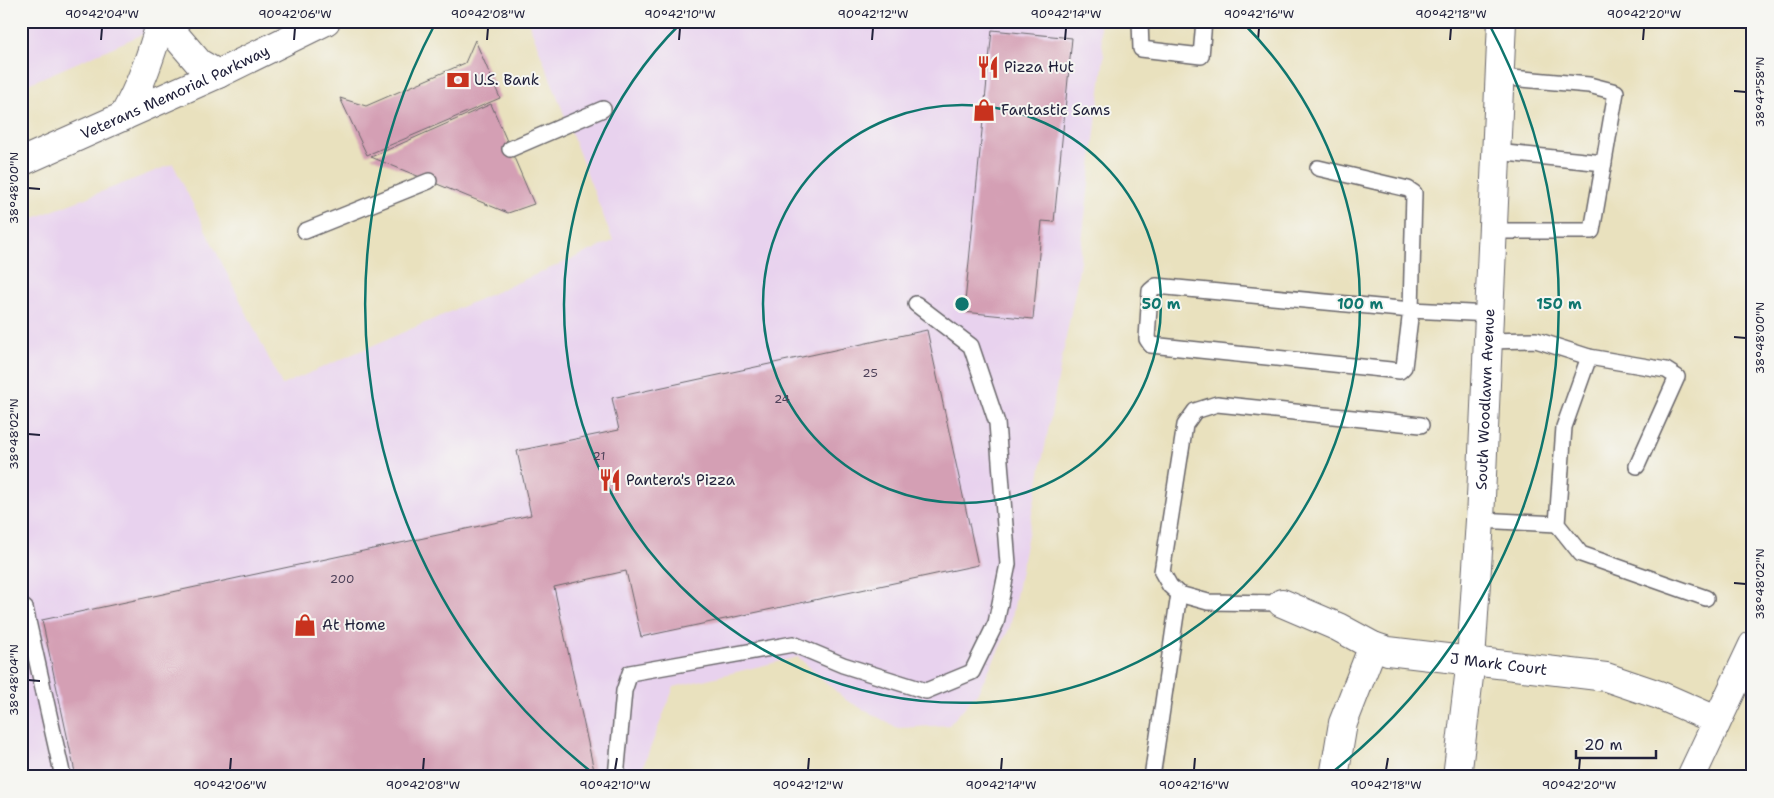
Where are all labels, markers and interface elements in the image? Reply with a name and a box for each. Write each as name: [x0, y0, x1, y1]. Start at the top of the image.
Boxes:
text: 90°42'04"W: [65, 6, 139, 22]
text: 90°42'06"W: [258, 6, 332, 22]
text: 90°42'08"W: [451, 6, 525, 22]
text: 90°42'10"W: [644, 6, 716, 22]
text: 90°42'12"W: [838, 6, 908, 22]
text: 90°42'14"W: [1031, 6, 1101, 22]
text: 90°42'16"W: [1224, 6, 1294, 22]
text: 90°42'18"W: [1415, 6, 1487, 22]
text: 90°42'20"W: [1607, 6, 1681, 22]
street label: Veterans Memorial Parkway: [78, 40, 273, 144]
restaurant icon: Pizza Hut: [975, 54, 1001, 80]
place label: Pizza Hut: [1004, 57, 1074, 77]
text: 38°47'58"N: [1752, 57, 1768, 127]
bank icon: U.S. Bank: [445, 67, 471, 93]
place label: U.S. Bank: [474, 70, 539, 90]
shop icon: Fantastic Sams: [971, 97, 997, 123]
place label: Fantastic Sams: [1001, 100, 1110, 120]
text: 38°48'00"N: [6, 152, 22, 224]
text: 50 m: [1142, 294, 1181, 314]
text: 100 m: [1337, 294, 1383, 314]
text: 150 m: [1536, 294, 1582, 314]
centre of rings: [953, 295, 971, 313]
text: 38°48'00"N: [1752, 302, 1768, 374]
street label: South Woodlawn Avenue: [1471, 308, 1499, 490]
house number: 25: [862, 365, 878, 381]
house number: 24: [774, 391, 790, 407]
text: 38°48'02"N: [6, 398, 22, 470]
house number: 21: [593, 448, 605, 464]
restaurant icon: Pantera's Pizza: [597, 467, 623, 493]
place label: Pantera's Pizza: [626, 470, 736, 490]
text: 38°48'02"N: [1752, 548, 1768, 620]
house number: 200: [330, 571, 354, 587]
shop icon: At Home: [292, 612, 318, 638]
place label: At Home: [322, 615, 386, 635]
text: 38°48'04"N: [6, 644, 22, 716]
street label: J Mark Court: [1449, 648, 1548, 680]
scale bar: [1576, 728, 1656, 760]
text: 20 m: [1584, 735, 1623, 755]
text: 90°42'06"W: [193, 777, 267, 793]
text: 90°42'08"W: [386, 777, 460, 793]
text: 90°42'10"W: [579, 777, 651, 793]
text: 90°42'12"W: [773, 777, 843, 793]
text: 90°42'14"W: [966, 777, 1036, 793]
text: 90°42'16"W: [1159, 777, 1229, 793]
text: 90°42'18"W: [1350, 777, 1422, 793]
text: 90°42'20"W: [1542, 777, 1616, 793]

